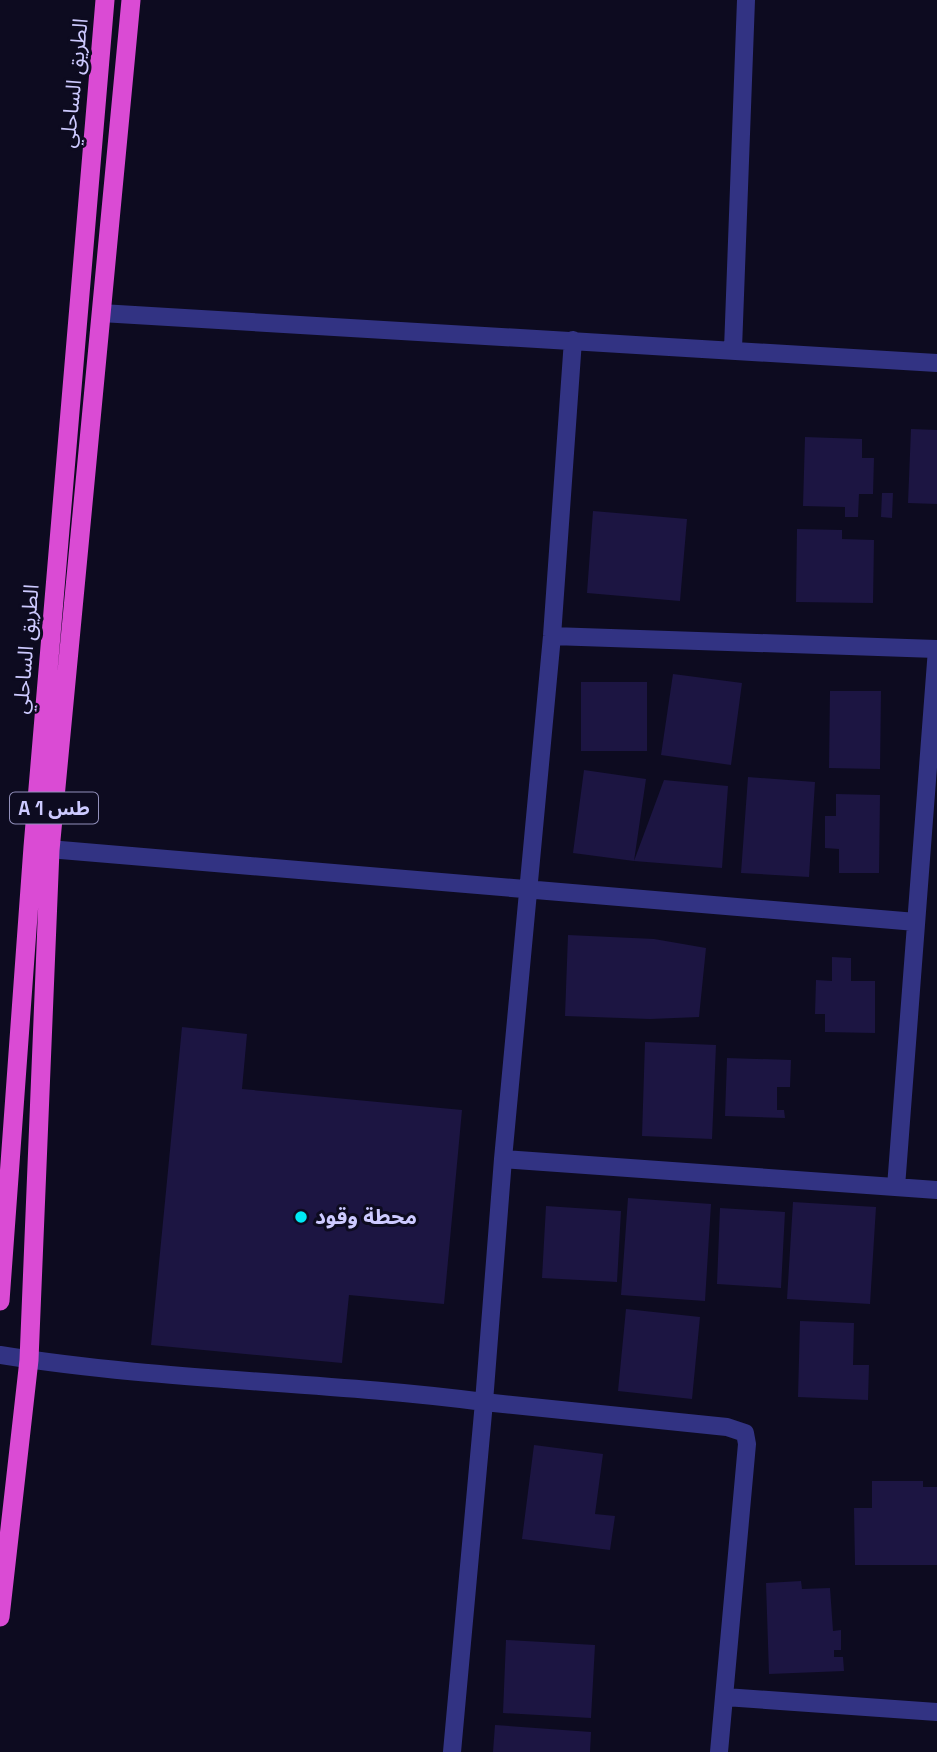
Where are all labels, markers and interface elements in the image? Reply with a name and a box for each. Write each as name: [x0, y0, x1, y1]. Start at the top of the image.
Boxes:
street label: الطريق الساحلي: [53, 17, 97, 149]
street label: الطريق الساحلي: [6, 583, 47, 715]
road number: A 1 طس: [10, 792, 98, 824]
place label: محطة وقود: [315, 1203, 417, 1230]
marker: محطة وقود: [293, 1209, 309, 1225]

